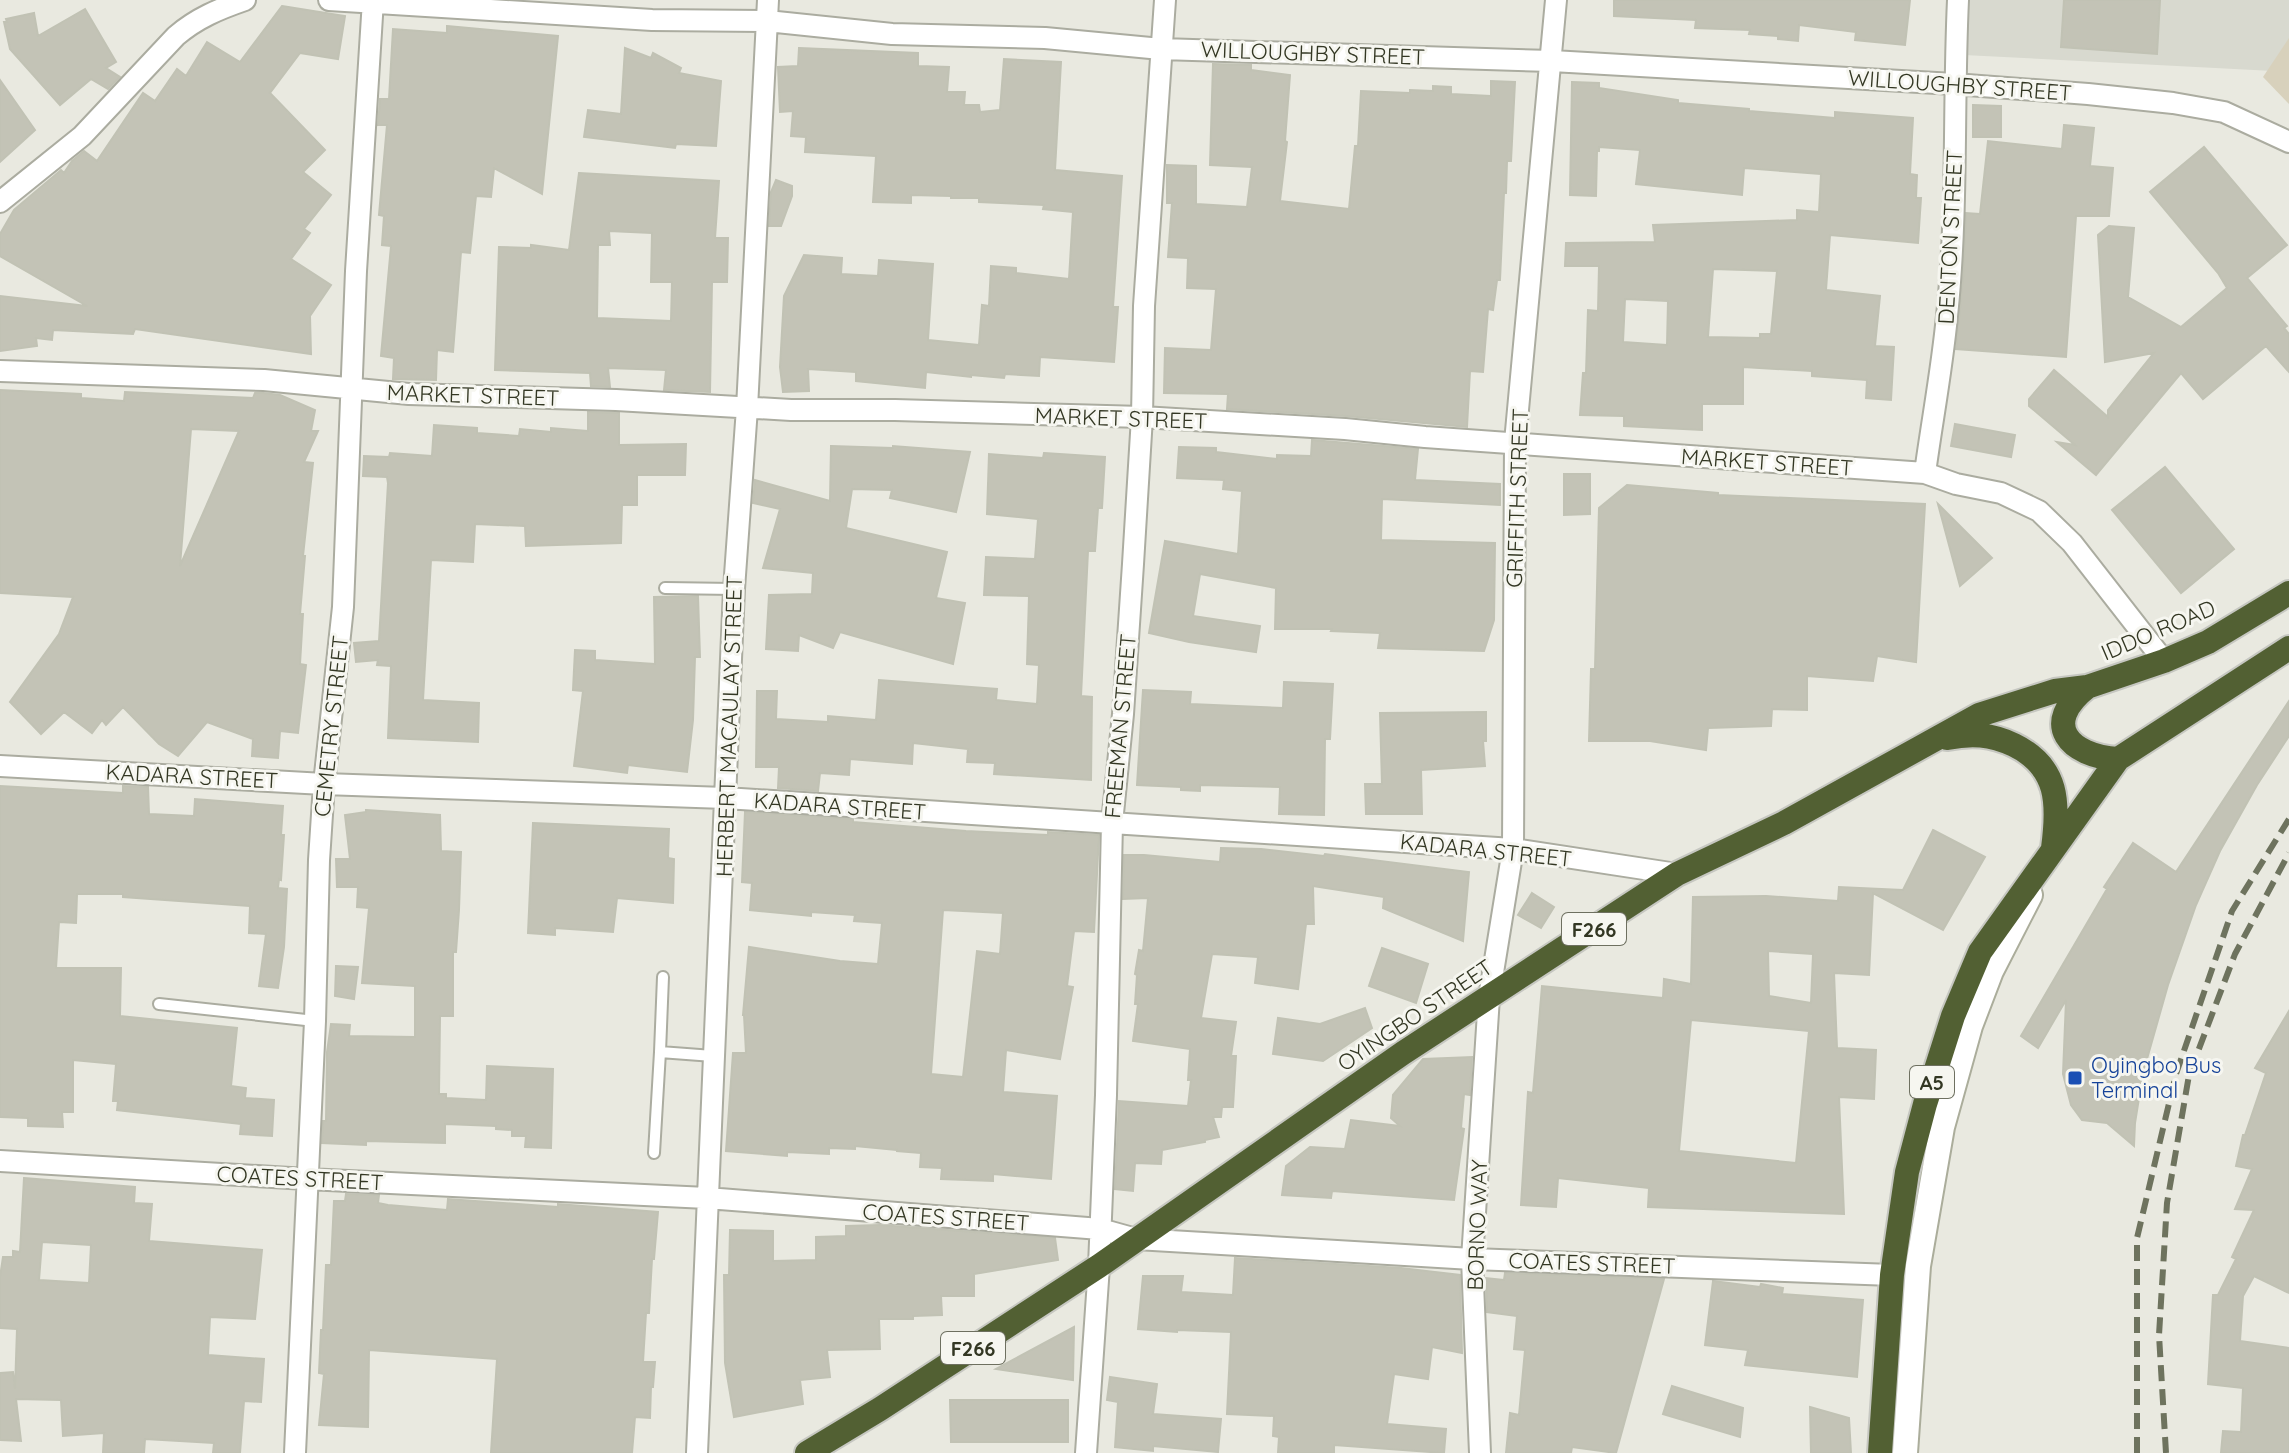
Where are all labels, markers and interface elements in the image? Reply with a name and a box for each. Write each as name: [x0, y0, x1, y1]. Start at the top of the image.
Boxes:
street label: WILLOUGHBY STREET: [1200, 35, 1426, 71]
street label: WILLOUGHBY STREET: [1847, 63, 2073, 107]
street label: DENTON STREET: [1931, 149, 1969, 325]
street label: MARKET STREET: [386, 378, 560, 412]
street label: MARKET STREET: [1034, 401, 1208, 435]
street label: GRIFFITH STREET: [1500, 408, 1534, 588]
street label: MARKET STREET: [1680, 442, 1854, 482]
street label: HERBERT MACAULAY STREET: [710, 575, 748, 877]
street label: IDDO ROAD: [2097, 593, 2219, 667]
street label: FREEMAN STREET: [1098, 632, 1142, 820]
street label: CEMETRY STREET: [308, 634, 354, 818]
street label: KADARA STREET: [105, 758, 279, 794]
street label: KADARA STREET: [753, 786, 927, 826]
street label: KADARA STREET: [1399, 827, 1573, 873]
road number: F266: [1562, 913, 1626, 945]
street label: OYINGBO STREET: [1332, 953, 1498, 1077]
place label: Oyingbo Bus Terminal: [2091, 1051, 2221, 1104]
road number: A5: [1910, 1066, 1954, 1098]
marker: Oyingbo Bus Terminal: [2066, 1069, 2084, 1087]
street label: BORNO WAY: [1461, 1159, 1493, 1291]
street label: COATES STREET: [216, 1160, 384, 1196]
street label: COATES STREET: [862, 1197, 1030, 1237]
street label: COATES STREET: [1508, 1246, 1676, 1280]
road number: F266: [941, 1332, 1005, 1364]

